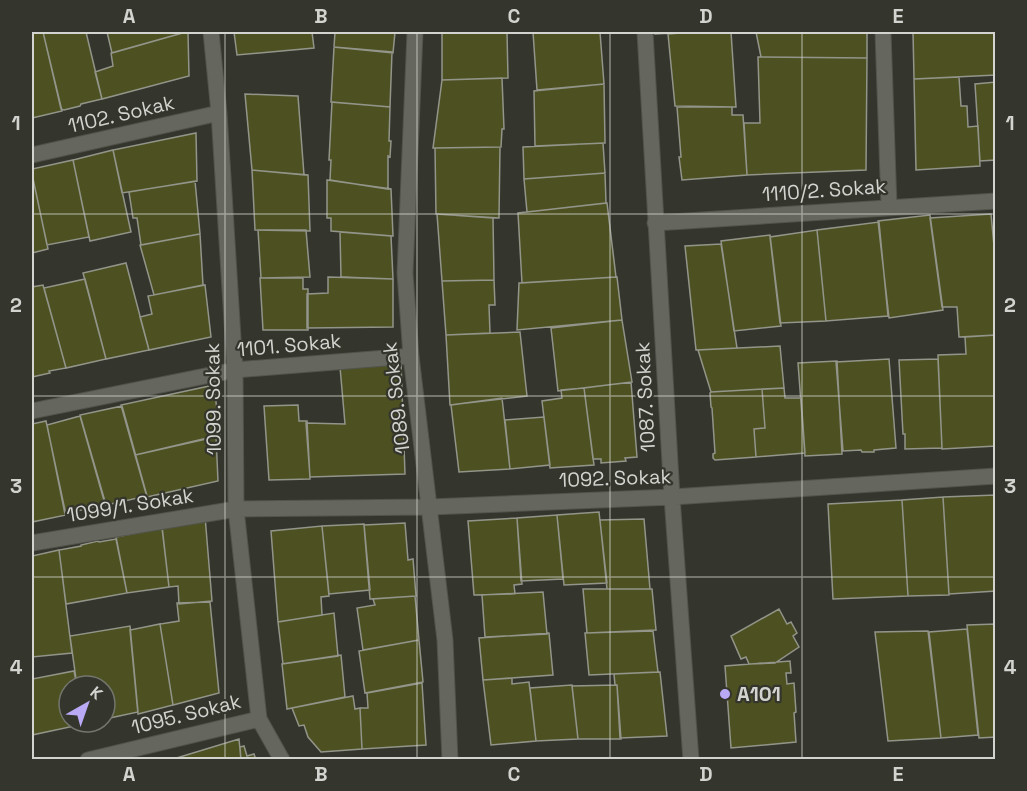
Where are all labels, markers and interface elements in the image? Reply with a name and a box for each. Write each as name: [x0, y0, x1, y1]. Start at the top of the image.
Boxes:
text: A: [123, 3, 136, 29]
text: B: [314, 3, 328, 29]
text: C: [508, 3, 521, 29]
text: D: [699, 3, 713, 29]
text: E: [892, 3, 904, 29]
street label: 1102. Sokak: [65, 89, 177, 139]
text: 1: [11, 110, 21, 136]
text: 1: [1005, 110, 1015, 136]
street label: 1110/2. Sokak: [761, 173, 887, 207]
text: 2: [10, 292, 22, 318]
text: 2: [1004, 292, 1016, 318]
street label: 1101. Sokak: [236, 327, 343, 363]
street label: 1089. Sokak: [376, 340, 416, 455]
street label: 1087. Sokak: [629, 341, 661, 453]
street label: 1099. Sokak: [199, 342, 227, 455]
street label: 1092. Sokak: [558, 463, 672, 493]
text: 3: [10, 473, 22, 499]
text: 3: [1004, 473, 1016, 499]
street label: 1099/1. Sokak: [65, 482, 196, 528]
text: 4: [10, 654, 23, 680]
text: 4: [1004, 654, 1017, 680]
north arrow: [57, 674, 117, 734]
place label: A101: [737, 681, 781, 707]
text: K: [86, 682, 107, 704]
marker: A101: [718, 687, 732, 701]
street label: 1095. Sokak: [128, 688, 244, 740]
text: A: [123, 761, 136, 787]
text: B: [314, 761, 328, 787]
text: C: [508, 761, 521, 787]
text: D: [699, 761, 713, 787]
text: E: [892, 761, 904, 787]

